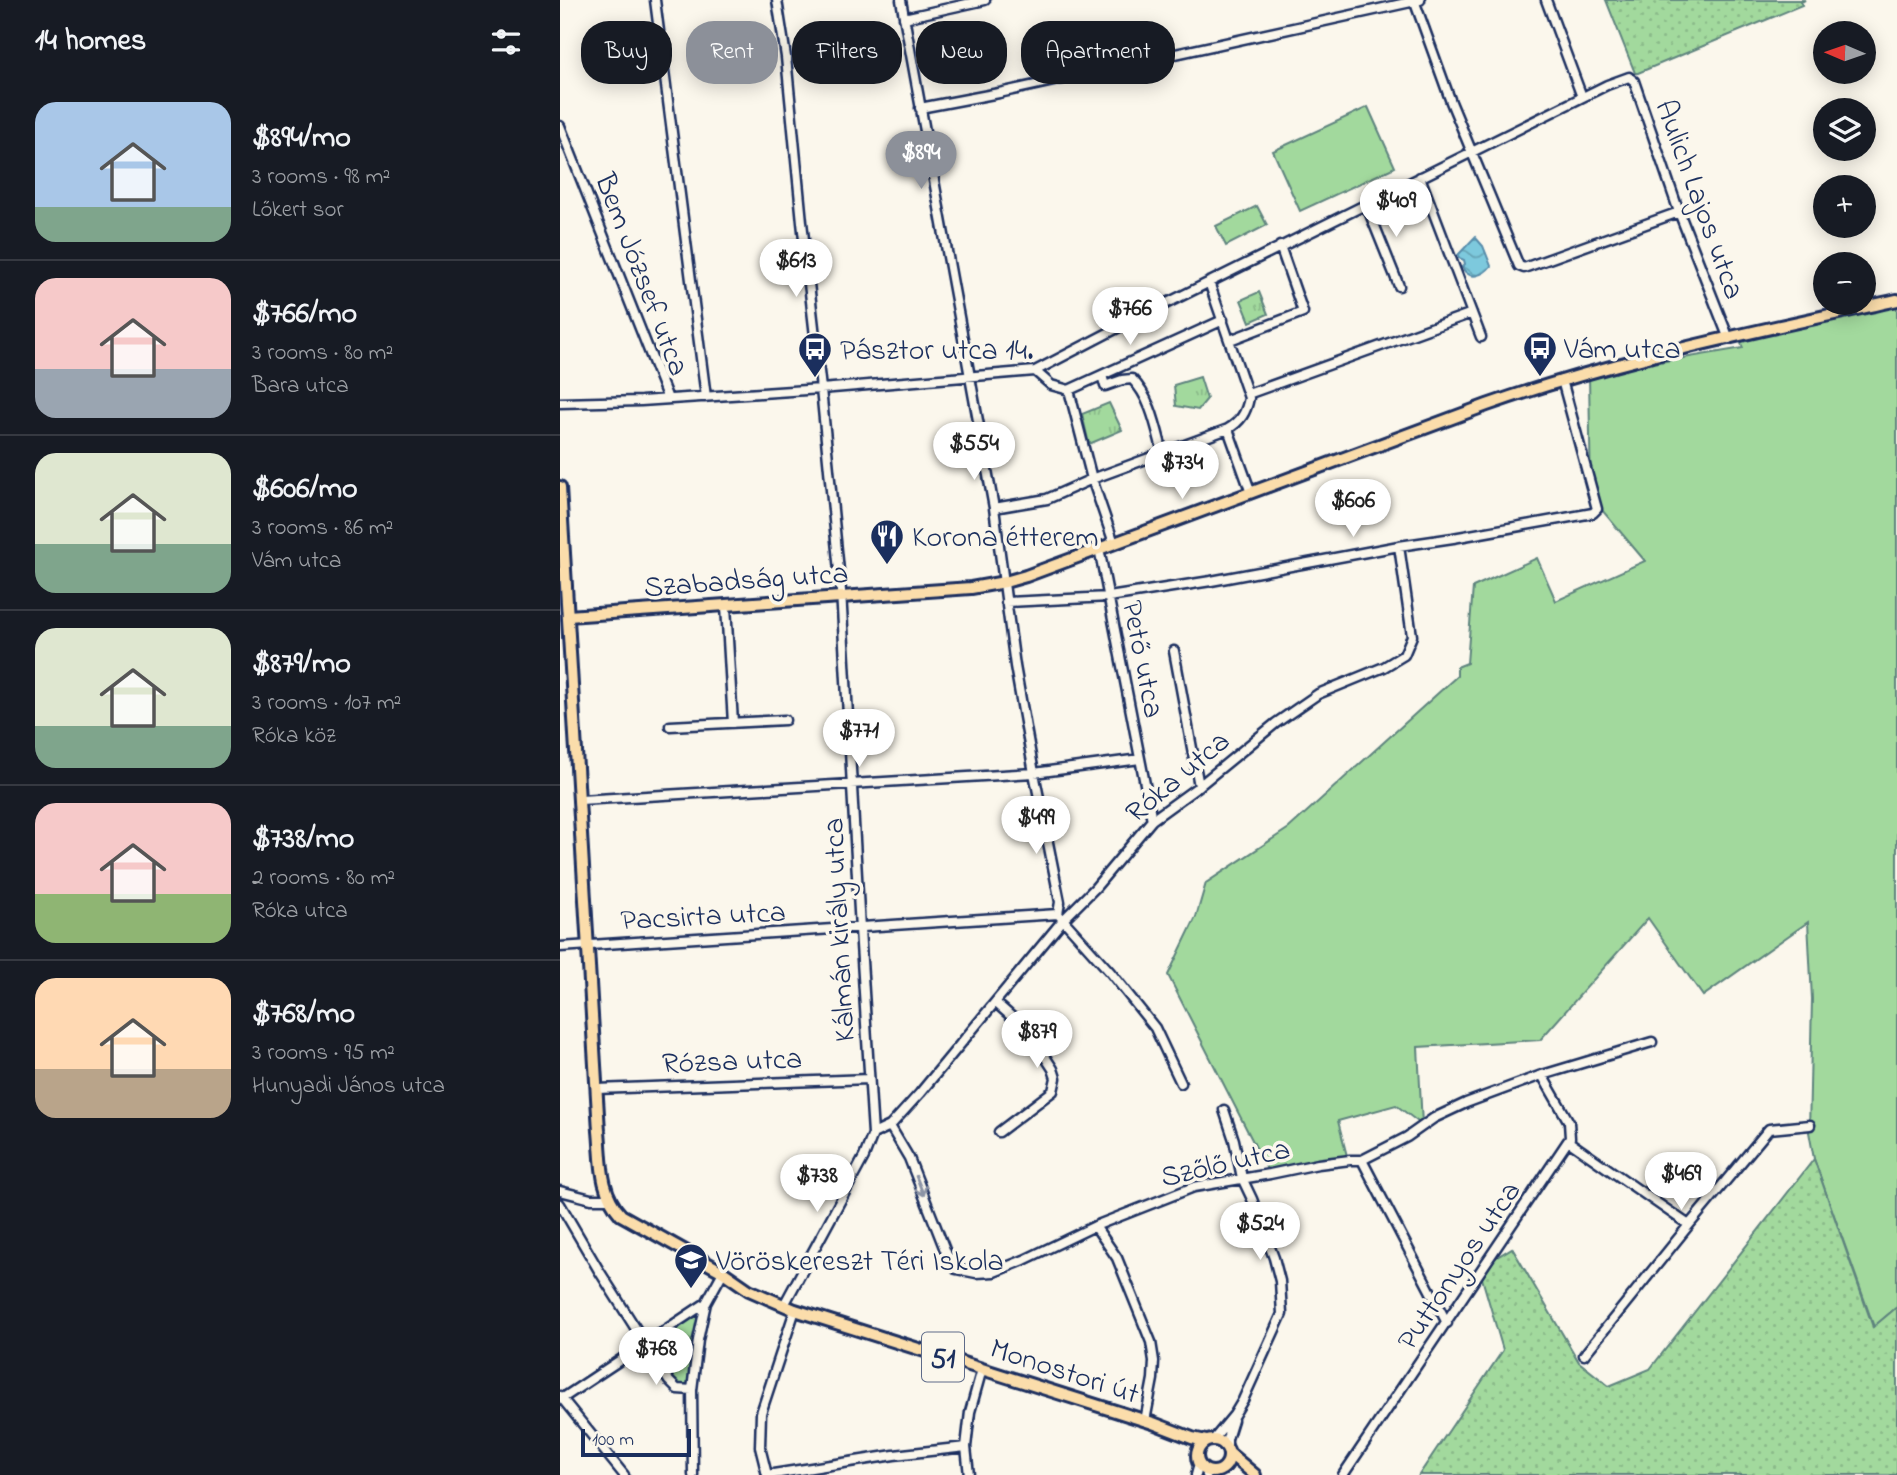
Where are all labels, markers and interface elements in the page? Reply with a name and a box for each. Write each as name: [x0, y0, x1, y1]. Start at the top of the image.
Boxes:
text: 14 homes: [35, 20, 146, 64]
chip: Buy: [581, 21, 672, 84]
chip: Rent: [686, 21, 778, 84]
chip: Filters: [792, 21, 902, 84]
chip: New: [916, 21, 1007, 84]
chip: Apartment: [1021, 21, 1175, 84]
north arrow: [1813, 21, 1876, 84]
map controls: [1813, 21, 1876, 315]
icon: filters: [487, 23, 525, 61]
street label: Aulich Lajos utca: [1642, 94, 1755, 306]
button: layers: [1813, 98, 1876, 161]
text: $894/mo: [252, 117, 351, 161]
icon: home: [91, 130, 175, 214]
pin: $894: [880, 132, 962, 191]
text: $894: [902, 137, 940, 170]
text: 3 rooms · 98 m²: [252, 161, 390, 194]
street label: Bem József utca: [581, 166, 699, 383]
button: +: [1813, 175, 1876, 238]
pin: $409: [1355, 180, 1437, 239]
text: $409: [1376, 185, 1416, 218]
text: Lőkert sor: [252, 194, 344, 227]
pin: $613: [755, 240, 837, 299]
text: $613: [776, 245, 816, 278]
button: −: [1813, 252, 1876, 315]
pin: $766: [1089, 288, 1171, 347]
text: $766/mo: [252, 293, 357, 337]
text: $766: [1108, 293, 1152, 326]
icon: home: [91, 306, 175, 390]
bus stop icon: Vám utca: [1521, 329, 1559, 378]
place label: Vám utca: [1563, 329, 1681, 373]
bus stop icon: Pásztor utca 14.: [796, 330, 834, 379]
place label: Pásztor utca 14.: [840, 330, 1033, 374]
text: 3 rooms · 80 m²: [252, 337, 393, 370]
text: Bara utca: [252, 370, 349, 403]
pin: $554: [933, 422, 1015, 482]
text: $554: [949, 428, 999, 461]
pin: $734: [1141, 442, 1223, 501]
text: $734: [1161, 447, 1203, 480]
text: $606/mo: [252, 468, 358, 512]
pin: $606: [1312, 480, 1394, 539]
icon: home: [91, 481, 175, 565]
text: $606: [1331, 485, 1375, 518]
text: 3 rooms · 86 m²: [252, 512, 393, 545]
restaurant icon: Korona étterem: [868, 517, 906, 566]
place label: Korona étterem: [912, 517, 1099, 561]
text: Vám utca: [252, 545, 342, 578]
street label: Szabadság utca: [642, 553, 850, 611]
street label: Pető utca: [1108, 597, 1174, 722]
text: $879/mo: [252, 643, 351, 687]
icon: home: [91, 656, 175, 740]
text: 3 rooms · 107 m²: [252, 687, 401, 720]
pin: $771: [818, 710, 900, 769]
text: $771: [839, 715, 879, 748]
text: Róka köz: [252, 720, 336, 753]
street label: Róka utca: [1117, 721, 1241, 835]
pin: $499: [995, 796, 1077, 856]
text: $499: [1017, 802, 1055, 835]
street label: Kálmán király utca: [813, 817, 869, 1043]
text: $738/mo: [252, 818, 354, 862]
icon: home: [91, 831, 175, 915]
text: 2 rooms · 80 m²: [252, 862, 395, 895]
street label: Pacsirta utca: [619, 892, 787, 944]
text: Róka utca: [252, 895, 348, 928]
text: $768/mo: [252, 993, 355, 1037]
icon: home: [91, 1006, 175, 1090]
pin: $879: [996, 1010, 1078, 1070]
text: $879: [1018, 1016, 1056, 1049]
text: 3 rooms · 95 m²: [252, 1037, 395, 1070]
street label: Rózsa utca: [661, 1039, 803, 1087]
text: Hunyadi János utca: [252, 1070, 445, 1103]
street label: Szőlő utca: [1157, 1129, 1295, 1201]
pin: $469: [1640, 1152, 1722, 1212]
pin: $738: [776, 1154, 858, 1214]
text: $469: [1661, 1158, 1701, 1191]
text: $738: [796, 1160, 838, 1193]
street label: Puttonyos utca: [1387, 1173, 1533, 1360]
one-way arrow: [915, 1175, 928, 1197]
pin: $524: [1219, 1202, 1301, 1262]
text: $524: [1236, 1208, 1284, 1241]
school or university icon: Vöröskereszt Téri Iskola: [672, 1241, 710, 1290]
place label: Vöröskereszt Téri Iskola: [715, 1241, 1004, 1285]
pin: $768: [615, 1328, 697, 1387]
street label: Monostori út: [984, 1328, 1144, 1418]
road number: 51: [922, 1332, 964, 1382]
text: $768: [635, 1333, 677, 1366]
scale bar: [581, 1426, 691, 1458]
text: 100 m: [592, 1427, 634, 1454]

